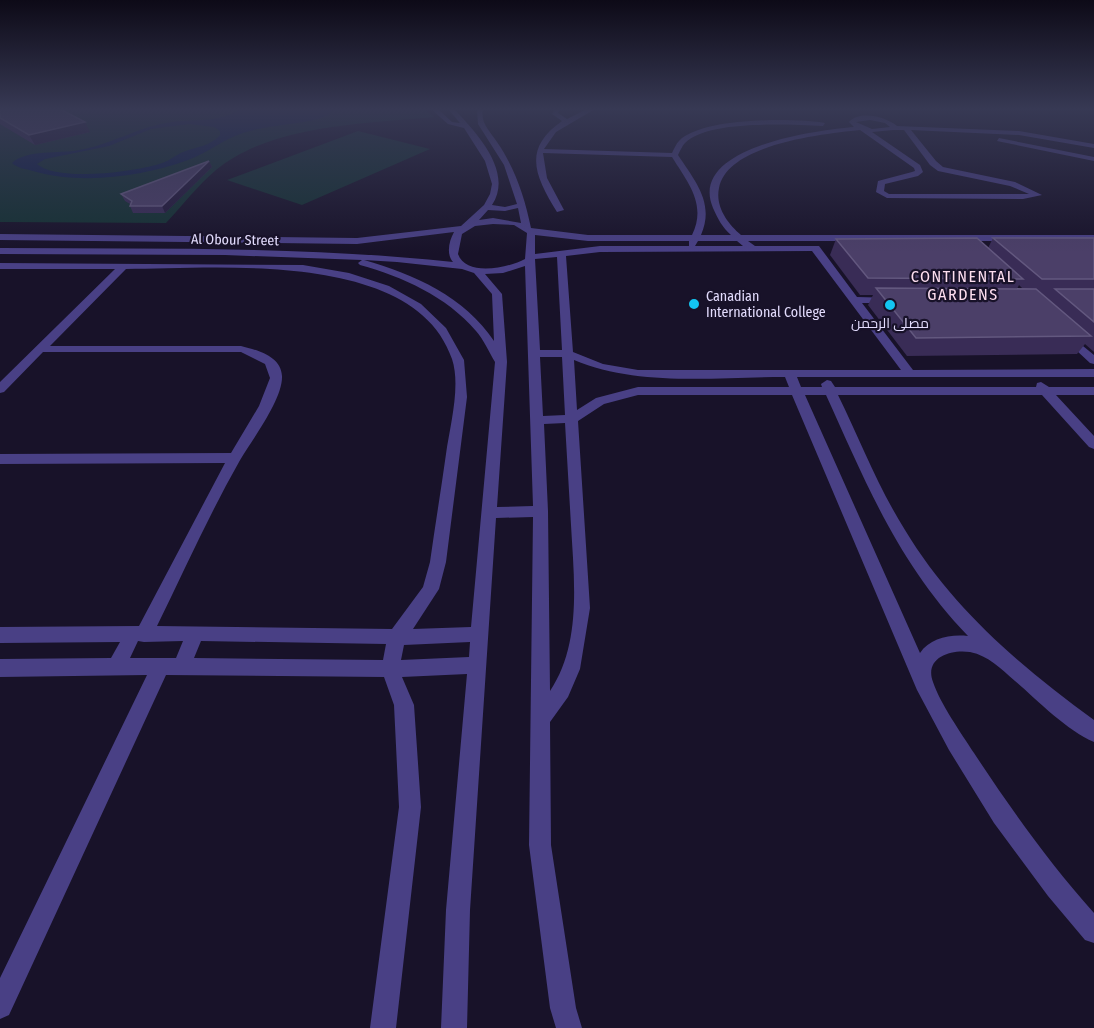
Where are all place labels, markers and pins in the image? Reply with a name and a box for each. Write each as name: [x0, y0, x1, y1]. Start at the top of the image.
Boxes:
place label: Canadian International College: [706, 288, 826, 321]
marker: Canadian International College: [687, 297, 701, 311]
marker: مصلى الرحمن: [883, 298, 897, 312]
place label: مصلى الرحمن: [851, 315, 929, 332]

